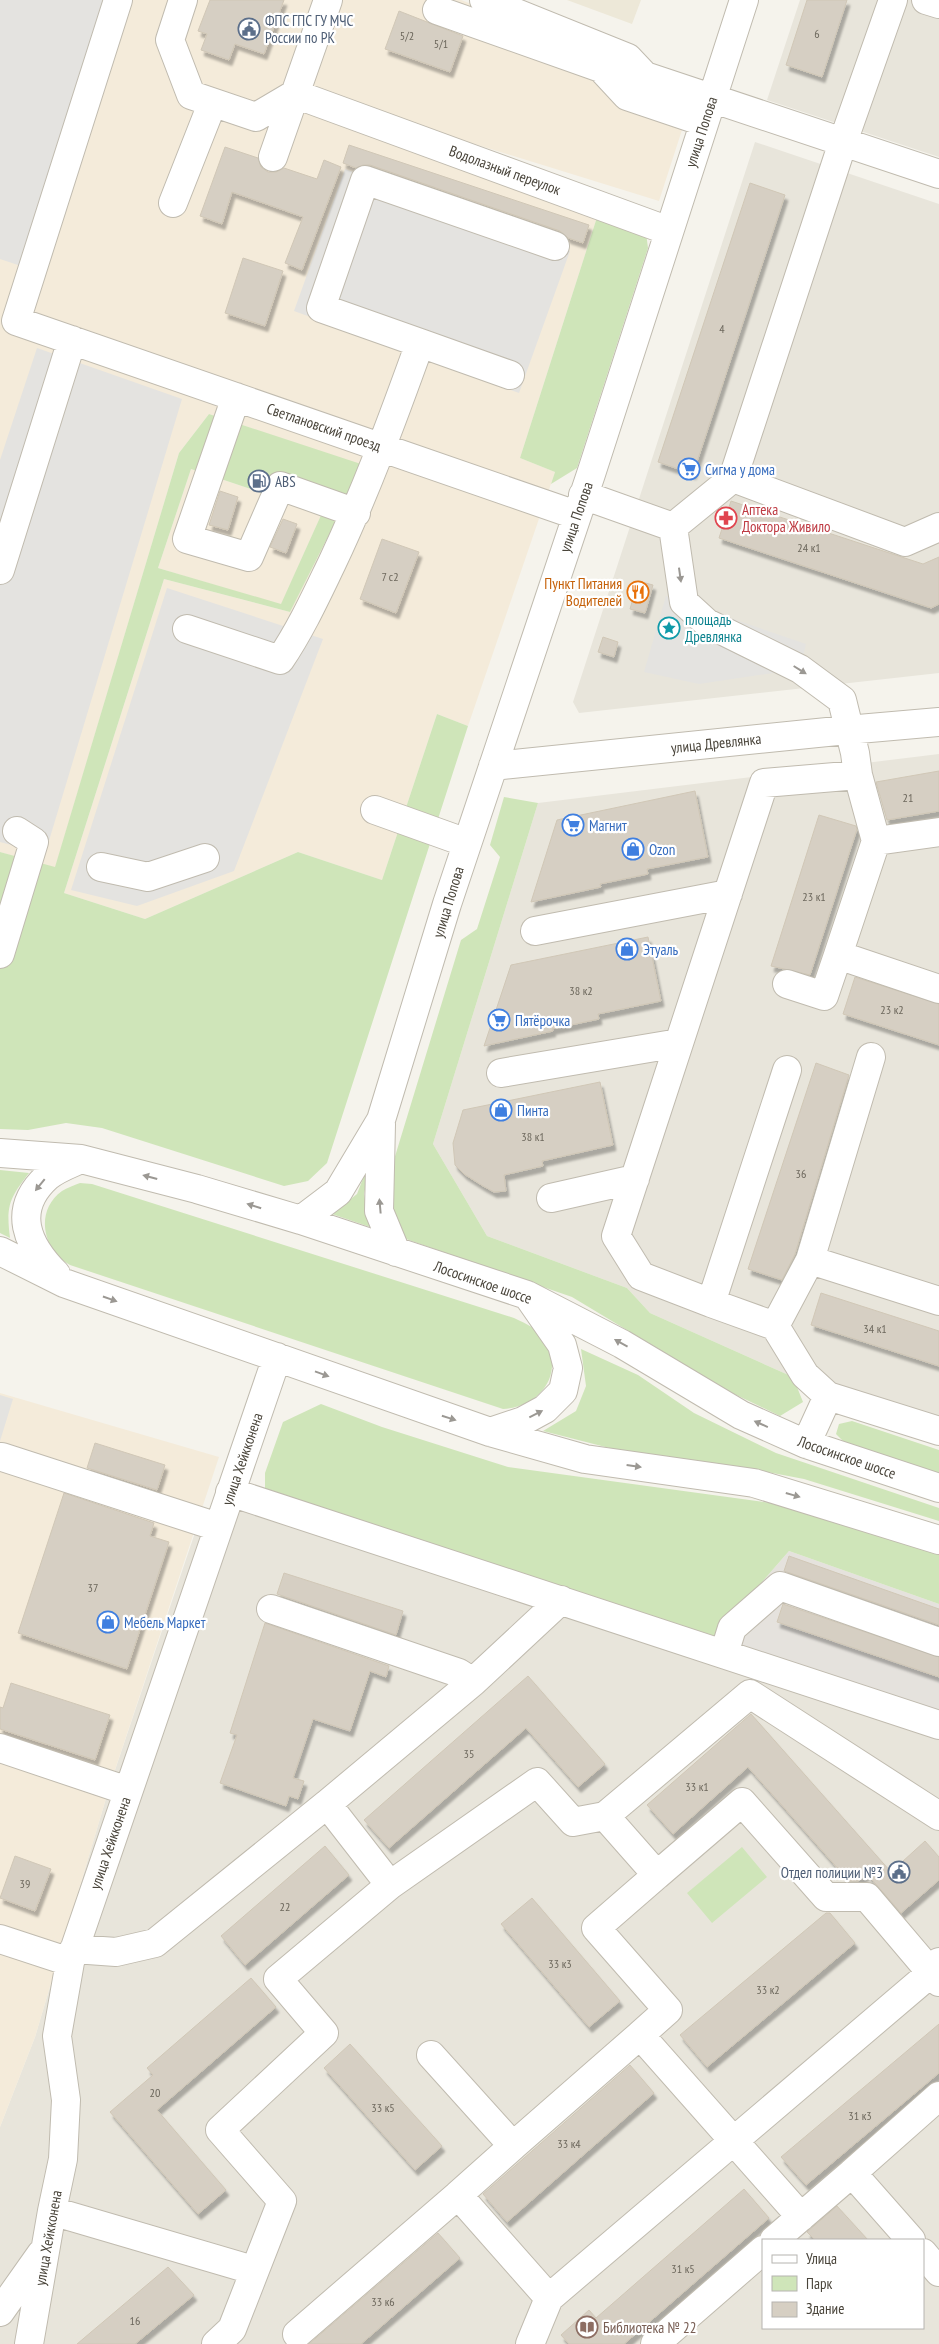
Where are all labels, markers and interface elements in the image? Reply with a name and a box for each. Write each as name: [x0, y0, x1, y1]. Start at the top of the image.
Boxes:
place label: ФПС ГПС ГУ МЧС России по РК: [265, 11, 354, 47]
public building icon: ФПС ГПС ГУ МЧС России по РК: [237, 17, 261, 41]
house number: 6: [814, 26, 820, 41]
house number: 5/2: [400, 28, 414, 43]
house number: 5/1: [434, 36, 448, 51]
street label: улица Попова: [681, 94, 721, 170]
street label: Водолазный переулок: [447, 141, 564, 199]
house number: 4: [719, 321, 725, 336]
street label: Светлановский проезд: [264, 399, 384, 456]
supermarket icon: Сигма у дома: [677, 457, 701, 481]
place label: Сигма у дома: [705, 460, 775, 479]
fuel station icon: ABS: [247, 469, 271, 493]
place label: ABS: [275, 472, 296, 491]
street label: улица Попова: [555, 479, 597, 555]
place label: Аптека Доктора Живило: [742, 500, 831, 536]
pharmacy icon: Аптека Доктора Живило: [714, 506, 738, 530]
house number: 24 к1: [797, 540, 821, 555]
one-way arrow: [676, 567, 684, 583]
house number: 7 с2: [381, 569, 399, 584]
place label: Пункт Питания Водителей: [544, 574, 622, 610]
restaurant icon: Пункт Питания Водителей: [626, 580, 650, 604]
place label: площадь Древлянка: [685, 610, 742, 646]
place icon: площадь Древлянка: [657, 616, 681, 640]
one-way arrow: [793, 665, 807, 674]
street label: улица Древлянка: [670, 729, 762, 757]
house number: 21: [903, 790, 913, 805]
supermarket icon: Магнит: [561, 813, 585, 837]
place label: Магнит: [589, 816, 627, 835]
shop icon: Ozon: [621, 837, 645, 861]
place label: Ozon: [649, 840, 675, 859]
street label: улица Попова: [428, 864, 468, 940]
house number: 23 к1: [802, 889, 826, 904]
shop icon: Этуаль: [615, 937, 639, 961]
place label: Этуаль: [643, 940, 679, 959]
house number: 38 к2: [569, 983, 593, 998]
house number: 23 к2: [880, 1002, 904, 1017]
supermarket icon: Пятёрочка: [487, 1008, 511, 1032]
place label: Пятёрочка: [515, 1011, 570, 1030]
shop icon: Пинта: [489, 1098, 513, 1122]
place label: Пинта: [517, 1101, 549, 1120]
house number: 38 к1: [521, 1129, 545, 1144]
house number: 36: [796, 1166, 806, 1181]
one-way arrow: [143, 1173, 158, 1181]
one-way arrow: [35, 1178, 46, 1191]
one-way arrow: [375, 1198, 383, 1214]
one-way arrow: [246, 1202, 261, 1210]
street label: Лососинское шоссе: [430, 1256, 535, 1308]
one-way arrow: [103, 1296, 118, 1303]
house number: 34 к1: [863, 1321, 887, 1336]
one-way arrow: [614, 1339, 627, 1348]
one-way arrow: [315, 1371, 330, 1378]
street label: улица Хейкконена: [217, 1410, 267, 1508]
one-way arrow: [529, 1410, 543, 1418]
one-way arrow: [441, 1414, 456, 1422]
one-way arrow: [754, 1420, 769, 1428]
street label: Лососинское шоссе: [794, 1431, 899, 1483]
one-way arrow: [626, 1462, 642, 1470]
one-way arrow: [786, 1491, 801, 1499]
house number: 37: [88, 1580, 98, 1595]
shop icon: Мебель Маркет: [96, 1610, 120, 1634]
place label: Мебель Маркет: [124, 1613, 206, 1632]
house number: 35: [464, 1746, 474, 1761]
house number: 33 к1: [685, 1779, 709, 1794]
street label: улица Хейкконена: [85, 1794, 135, 1892]
public building icon: Отдел полиции №3: [887, 1860, 911, 1884]
place label: Отдел полиции №3: [781, 1863, 883, 1882]
house number: 39: [20, 1876, 30, 1891]
house number: 22: [280, 1899, 290, 1914]
house number: 33 к3: [548, 1956, 572, 1971]
house number: 33 к2: [756, 1982, 780, 1997]
house number: 20: [150, 2085, 160, 2100]
house number: 33 к5: [371, 2100, 395, 2115]
house number: 31 к3: [848, 2108, 872, 2123]
house number: 33 к4: [557, 2136, 581, 2151]
street label: улица Хейкконена: [30, 2189, 66, 2287]
legend: [762, 2239, 924, 2329]
text: Улица: [806, 2249, 837, 2268]
house number: 31 к5: [671, 2261, 695, 2276]
text: Парк: [806, 2274, 832, 2293]
house number: 33 к6: [371, 2294, 395, 2309]
text: Здание: [806, 2299, 844, 2318]
house number: 16: [130, 2313, 140, 2328]
library icon: Библиотека № 22: [575, 2315, 599, 2339]
place label: Библиотека № 22: [603, 2318, 697, 2337]

